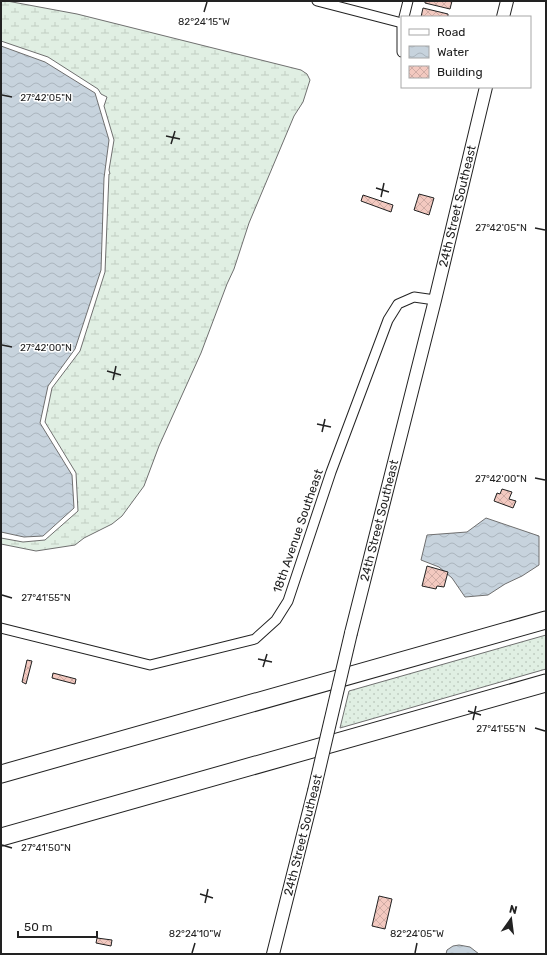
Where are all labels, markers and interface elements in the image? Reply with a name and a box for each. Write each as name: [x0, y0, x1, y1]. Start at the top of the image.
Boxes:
text: 82°24'15"W: [178, 16, 230, 28]
legend: [401, 16, 531, 88]
text: Road: [437, 25, 465, 39]
text: Water: [437, 45, 469, 59]
text: Building: [437, 65, 483, 79]
text: 27°42'05"N: [20, 92, 72, 104]
street label: 24th Street Southeast: [436, 143, 479, 268]
text: 27°42'05"N: [475, 222, 527, 234]
text: 27°42'00"N: [20, 342, 72, 354]
street label: 24th Street Southeast: [357, 458, 402, 583]
street label: 18th Avenue Southeast: [270, 467, 326, 595]
text: 27°42'00"N: [475, 473, 527, 485]
text: 27°41'55"N: [21, 592, 71, 604]
text: 27°41'55"N: [476, 723, 526, 735]
street label: 24th Street Southeast: [281, 773, 325, 897]
text: 27°41'50"N: [21, 842, 71, 854]
north arrow: [491, 899, 531, 939]
text: N: [508, 903, 519, 917]
scale bar: [18, 913, 97, 939]
text: 50 m: [24, 920, 52, 934]
text: 82°24'10"W: [169, 928, 221, 940]
text: 82°24'05"W: [390, 928, 444, 940]

